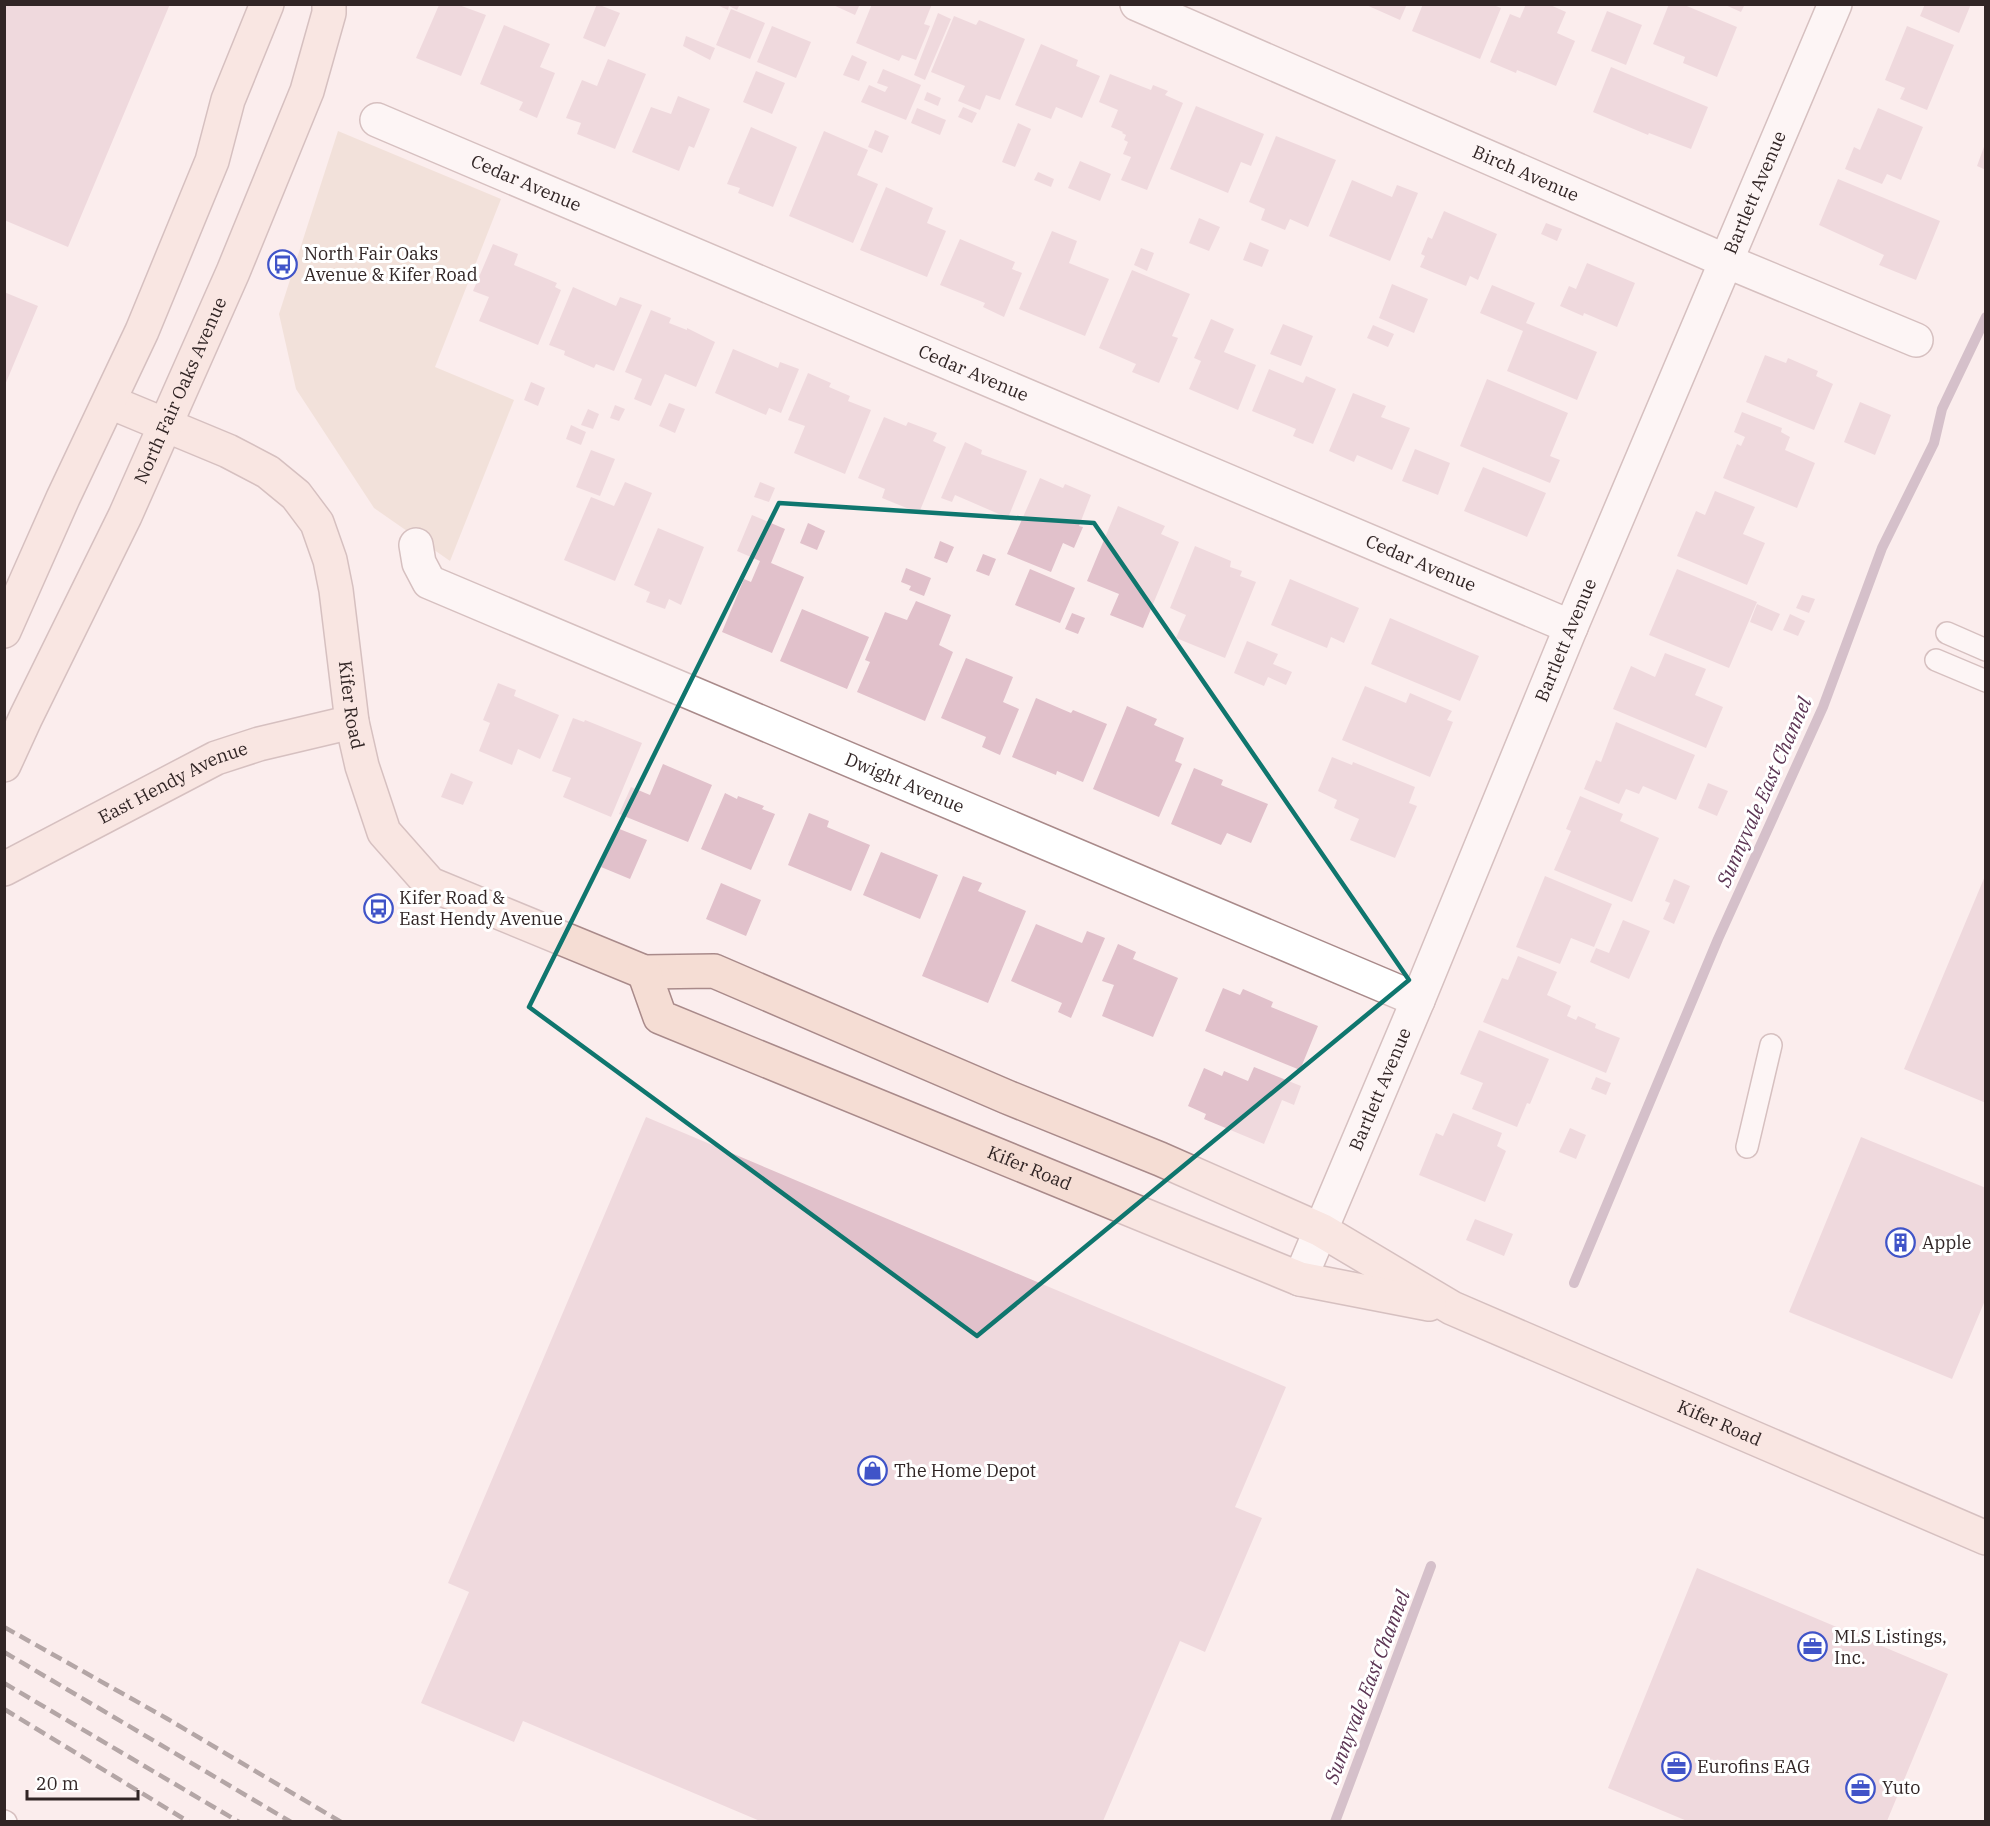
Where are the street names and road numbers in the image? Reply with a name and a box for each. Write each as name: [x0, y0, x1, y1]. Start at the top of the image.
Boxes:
street label: Bartlett Avenue: [1718, 127, 1791, 257]
street label: Birch Avenue: [1469, 140, 1583, 206]
street label: Cedar Avenue: [468, 149, 585, 216]
street label: North Fair Oaks Avenue: [129, 293, 231, 487]
street label: Cedar Avenue: [915, 339, 1032, 406]
street label: Cedar Avenue: [1362, 529, 1480, 596]
street label: Bartlett Avenue: [1530, 575, 1601, 705]
street label: Kifer Road: [334, 659, 370, 751]
street label: East Hendy Avenue: [94, 736, 251, 829]
street label: Dwight Avenue: [842, 747, 968, 818]
street label: Bartlett Avenue: [1344, 1024, 1416, 1154]
street label: Kifer Road: [984, 1140, 1075, 1195]
street label: Kifer Road: [1674, 1394, 1765, 1451]

